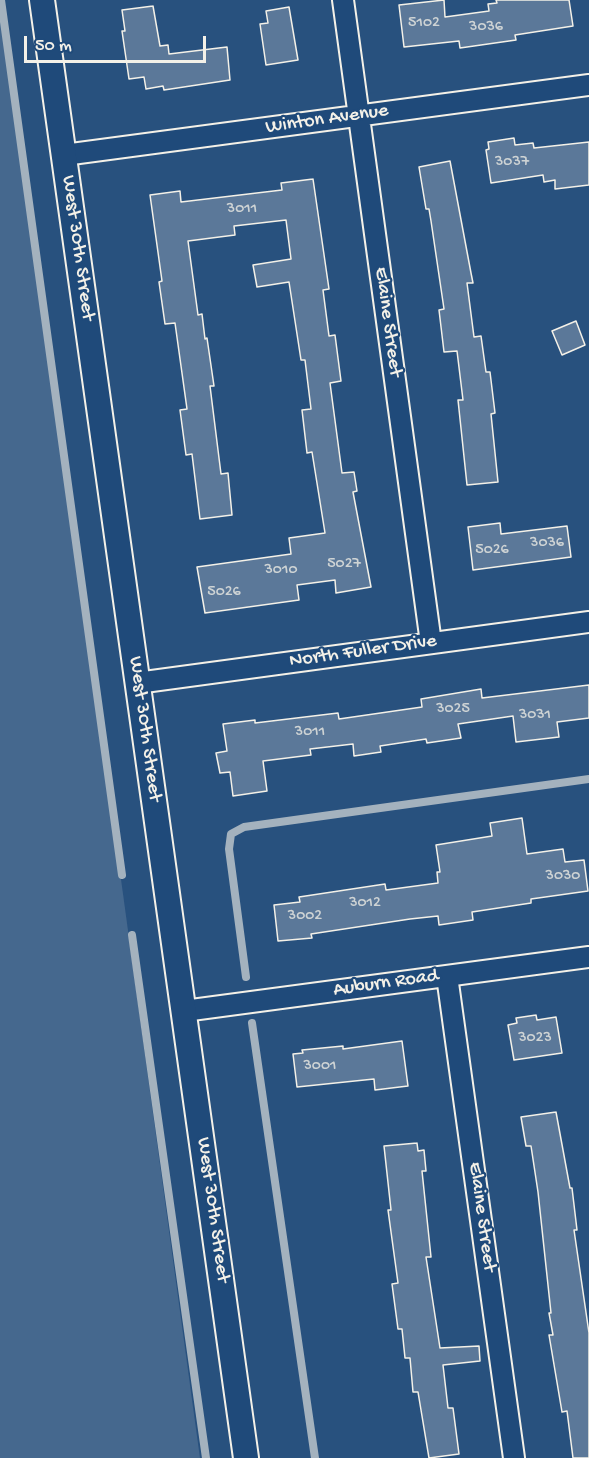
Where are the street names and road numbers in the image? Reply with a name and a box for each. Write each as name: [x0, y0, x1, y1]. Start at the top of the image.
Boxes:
street label: Winton Avenue: [264, 100, 390, 140]
street label: West 30th Street: [55, 174, 99, 322]
street label: Elaine Street: [367, 266, 407, 378]
street label: North Fuller Drive: [288, 630, 438, 674]
street label: West 30th Street: [122, 655, 166, 803]
street label: Auburn Road: [332, 965, 440, 1003]
street label: West 30th Street: [190, 1136, 234, 1284]
street label: Elaine Street: [461, 1161, 501, 1273]

